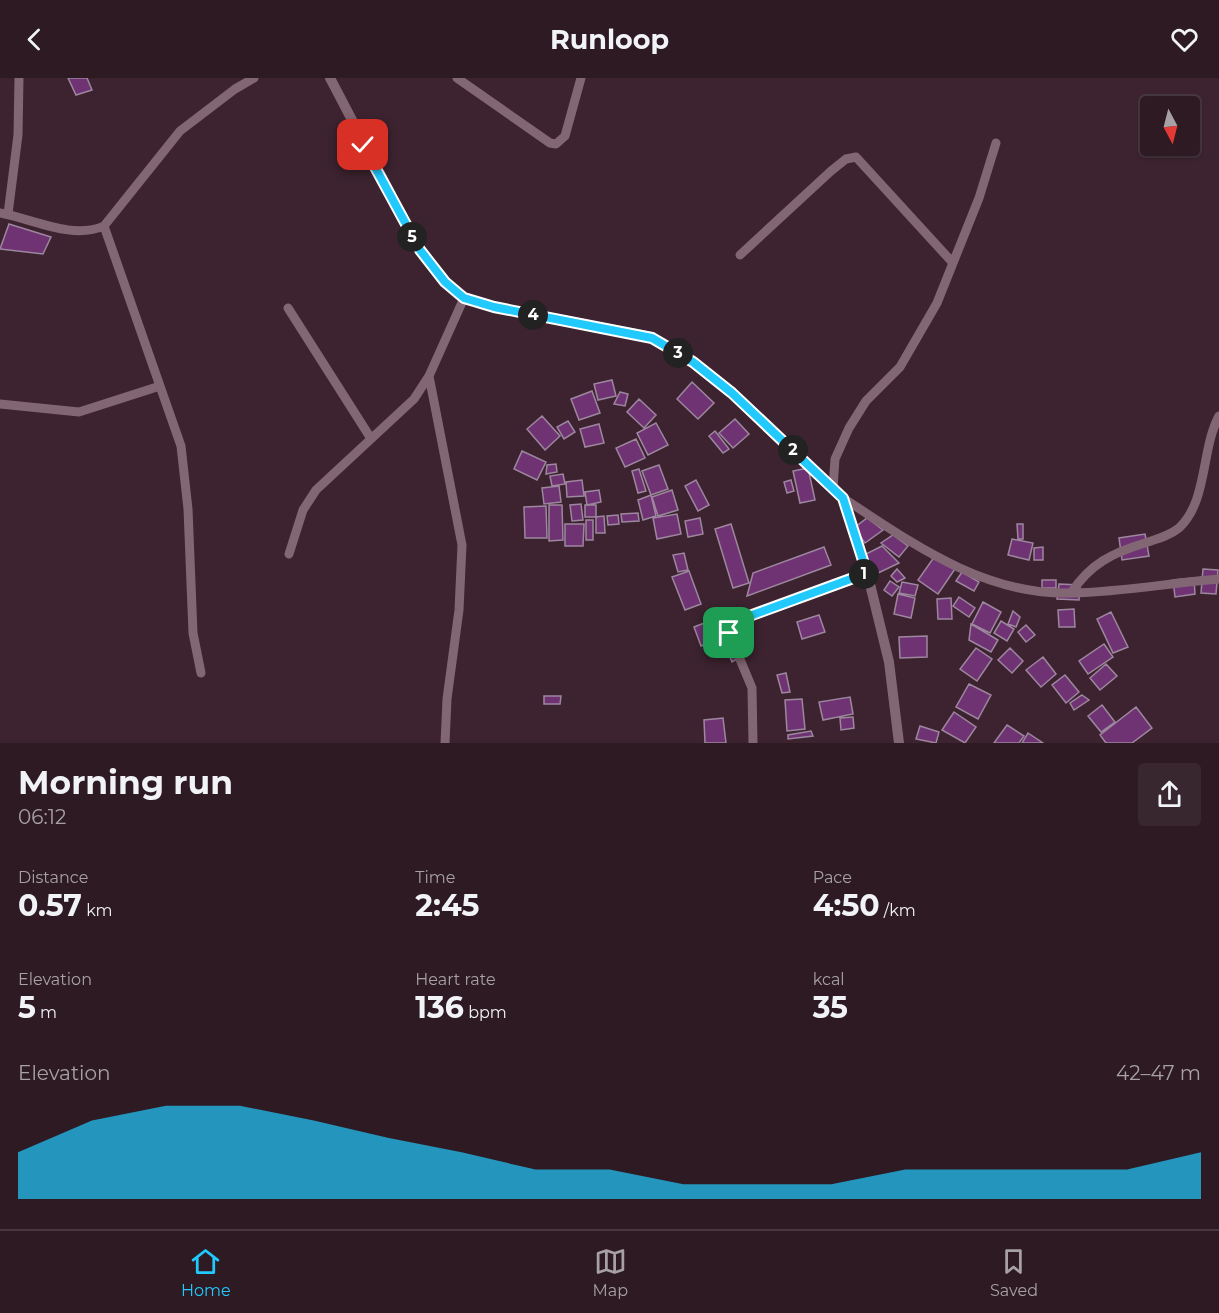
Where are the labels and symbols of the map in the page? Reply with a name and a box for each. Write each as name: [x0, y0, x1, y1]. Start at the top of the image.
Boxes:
north arrow: [1140, 96, 1200, 156]
pin: [337, 119, 388, 170]
pin: 5: [397, 222, 427, 252]
pin: 4: [518, 300, 548, 330]
pin: 3: [663, 338, 693, 368]
pin: 2: [778, 435, 808, 465]
pin: 1: [849, 559, 879, 589]
pin: [703, 607, 754, 658]

